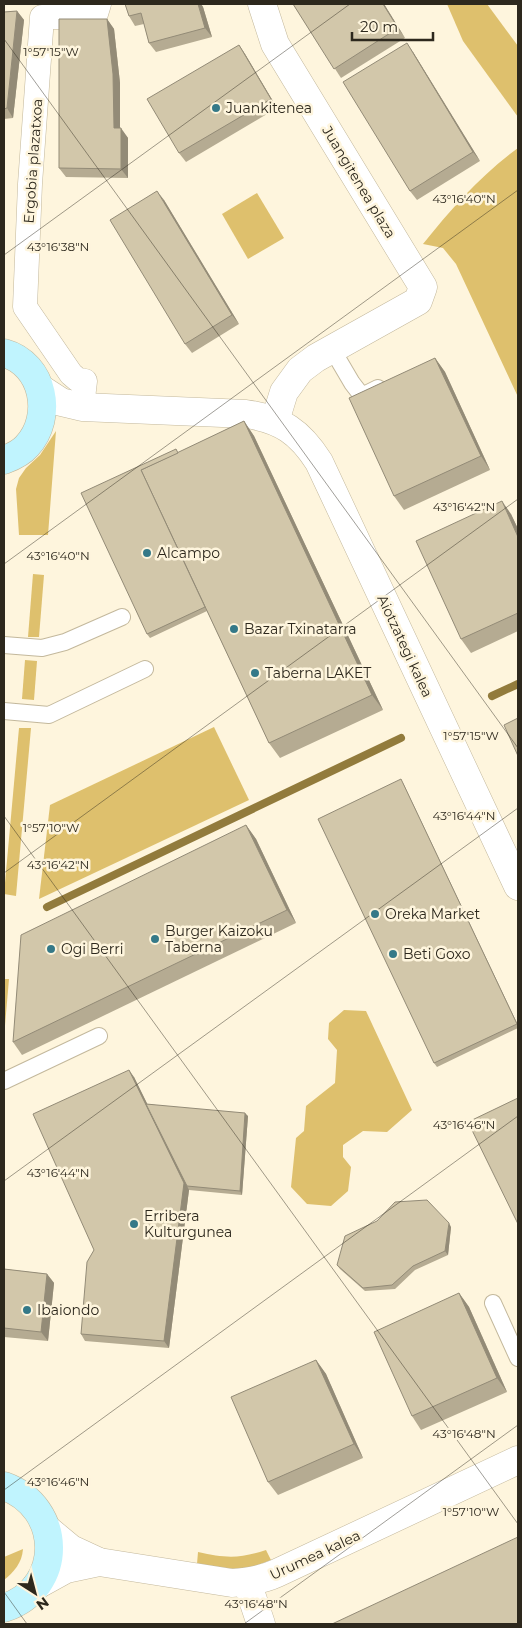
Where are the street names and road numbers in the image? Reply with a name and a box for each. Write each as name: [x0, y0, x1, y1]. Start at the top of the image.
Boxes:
street label: Ergobia plazatxoa: [20, 98, 46, 224]
street label: Juangitenea plaza: [318, 122, 400, 241]
street label: Aiotzategi kalea: [373, 592, 437, 700]
street label: Urumea kalea: [267, 1526, 363, 1584]

